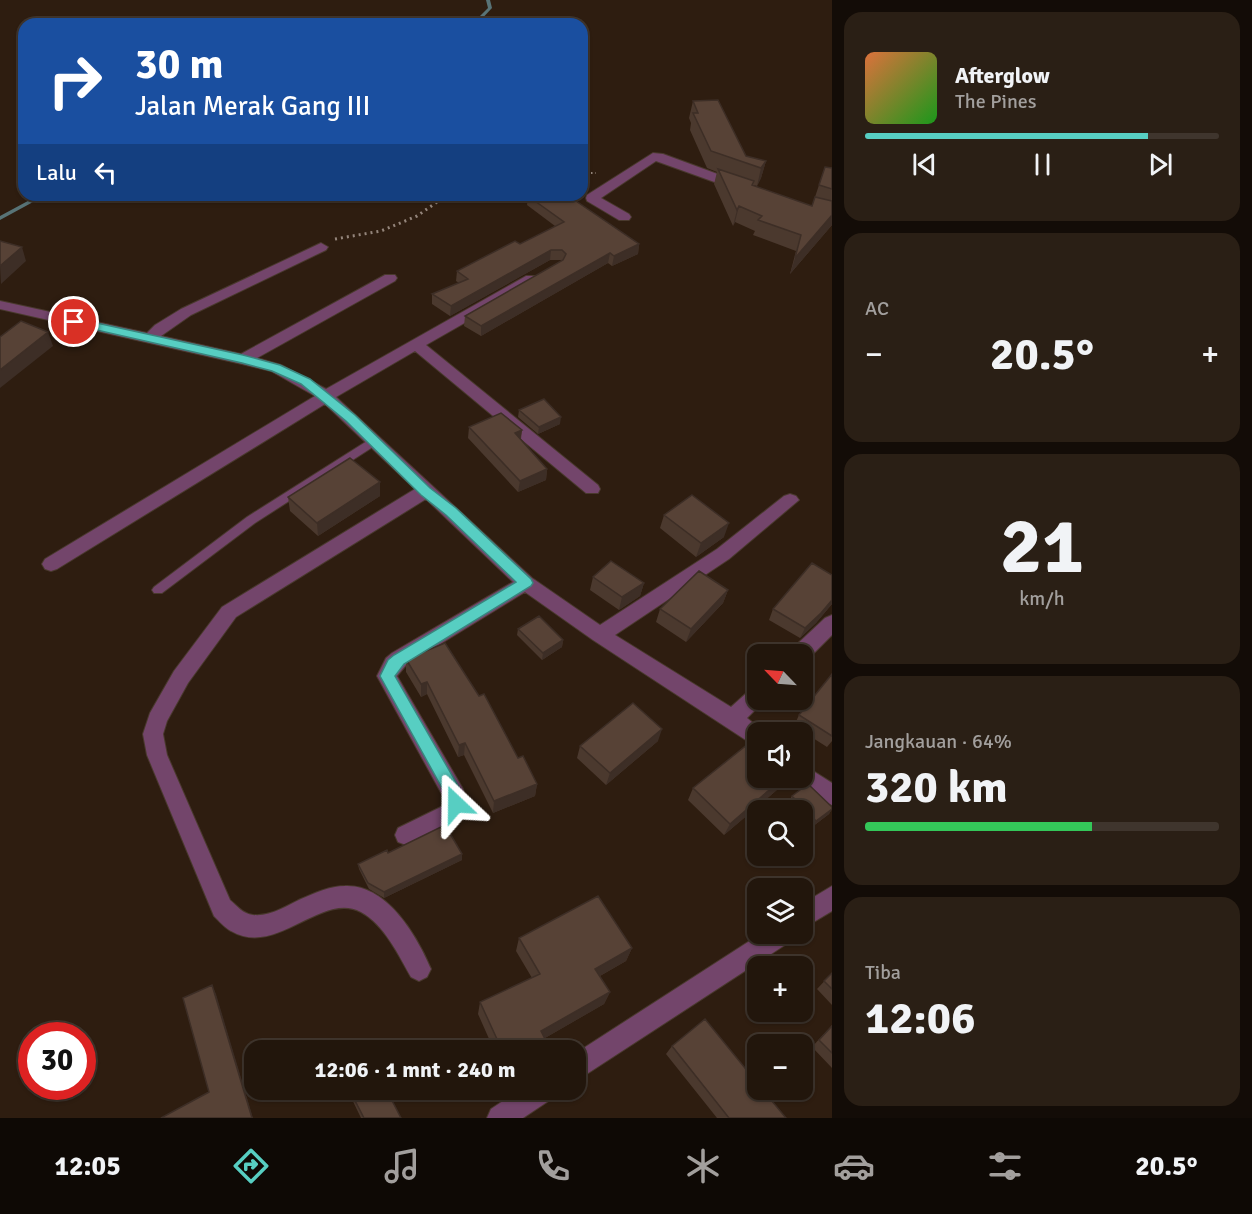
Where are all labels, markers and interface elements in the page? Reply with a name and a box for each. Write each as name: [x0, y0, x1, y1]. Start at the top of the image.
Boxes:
text: 30 m: [135, 39, 224, 90]
icon: right: [36, 42, 114, 120]
text: Afterglow: [955, 62, 1050, 89]
text: The Pines: [955, 89, 1037, 114]
text: Jalan Merak Gang III: [135, 90, 370, 123]
icon: previous: [908, 148, 941, 181]
icon: pause: [1026, 148, 1059, 181]
icon: next: [1144, 148, 1177, 181]
icon: left: [89, 156, 122, 189]
text: Lalu: [36, 159, 77, 186]
pin: [48, 296, 99, 347]
text: AC: [865, 296, 889, 321]
icon: arrive: [57, 305, 90, 338]
text: 20.5°: [990, 327, 1094, 382]
text: −: [865, 334, 883, 375]
text: +: [1201, 334, 1219, 375]
text: 21: [1000, 499, 1084, 595]
text: km/h: [1019, 586, 1065, 611]
north arrow: [747, 644, 813, 710]
map controls: [747, 644, 813, 1100]
button: sound: [747, 722, 813, 788]
text: Jangkauan · 64%: [865, 729, 1012, 754]
text: 320 km: [865, 760, 1008, 815]
position arrow: [424, 772, 488, 836]
button: search: [747, 800, 813, 866]
button: layers: [747, 878, 813, 944]
button: +: [747, 956, 813, 1022]
text: Tiba: [865, 960, 901, 985]
text: 12:06: [865, 991, 975, 1046]
speed limit sign: 30: [18, 1022, 96, 1100]
button: −: [747, 1034, 813, 1100]
text: 12:06 · 1 mnt · 240 m: [315, 1056, 515, 1083]
icon: directions: [230, 1145, 272, 1187]
icon: music: [381, 1145, 423, 1187]
icon: phone: [532, 1145, 574, 1187]
icon: climate: [682, 1145, 724, 1187]
icon: car: [833, 1145, 875, 1187]
icon: filters: [984, 1145, 1026, 1187]
text: 12:05: [54, 1150, 121, 1183]
text: 20.5°: [1135, 1150, 1197, 1183]

